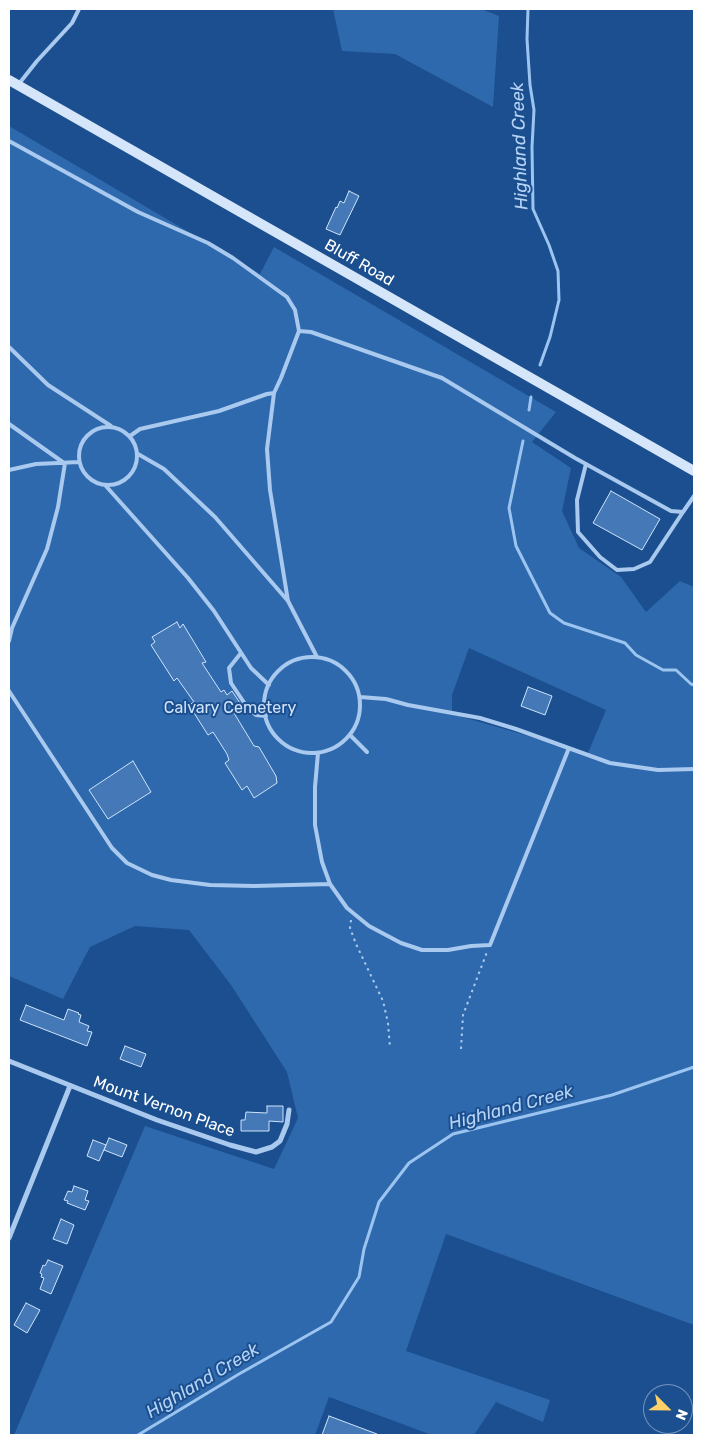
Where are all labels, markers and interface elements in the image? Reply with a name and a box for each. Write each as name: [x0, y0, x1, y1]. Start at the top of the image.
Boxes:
water label: Highland Creek: [507, 82, 533, 210]
street label: Bluff Road: [321, 235, 397, 291]
park label: Calvary Cemetery: [164, 698, 296, 718]
street label: Mount Vernon Place: [91, 1072, 237, 1142]
water label: Highland Creek: [446, 1081, 576, 1135]
water label: Highland Creek: [143, 1339, 263, 1423]
north arrow: [643, 1384, 693, 1434]
text: N: [672, 1407, 691, 1423]

